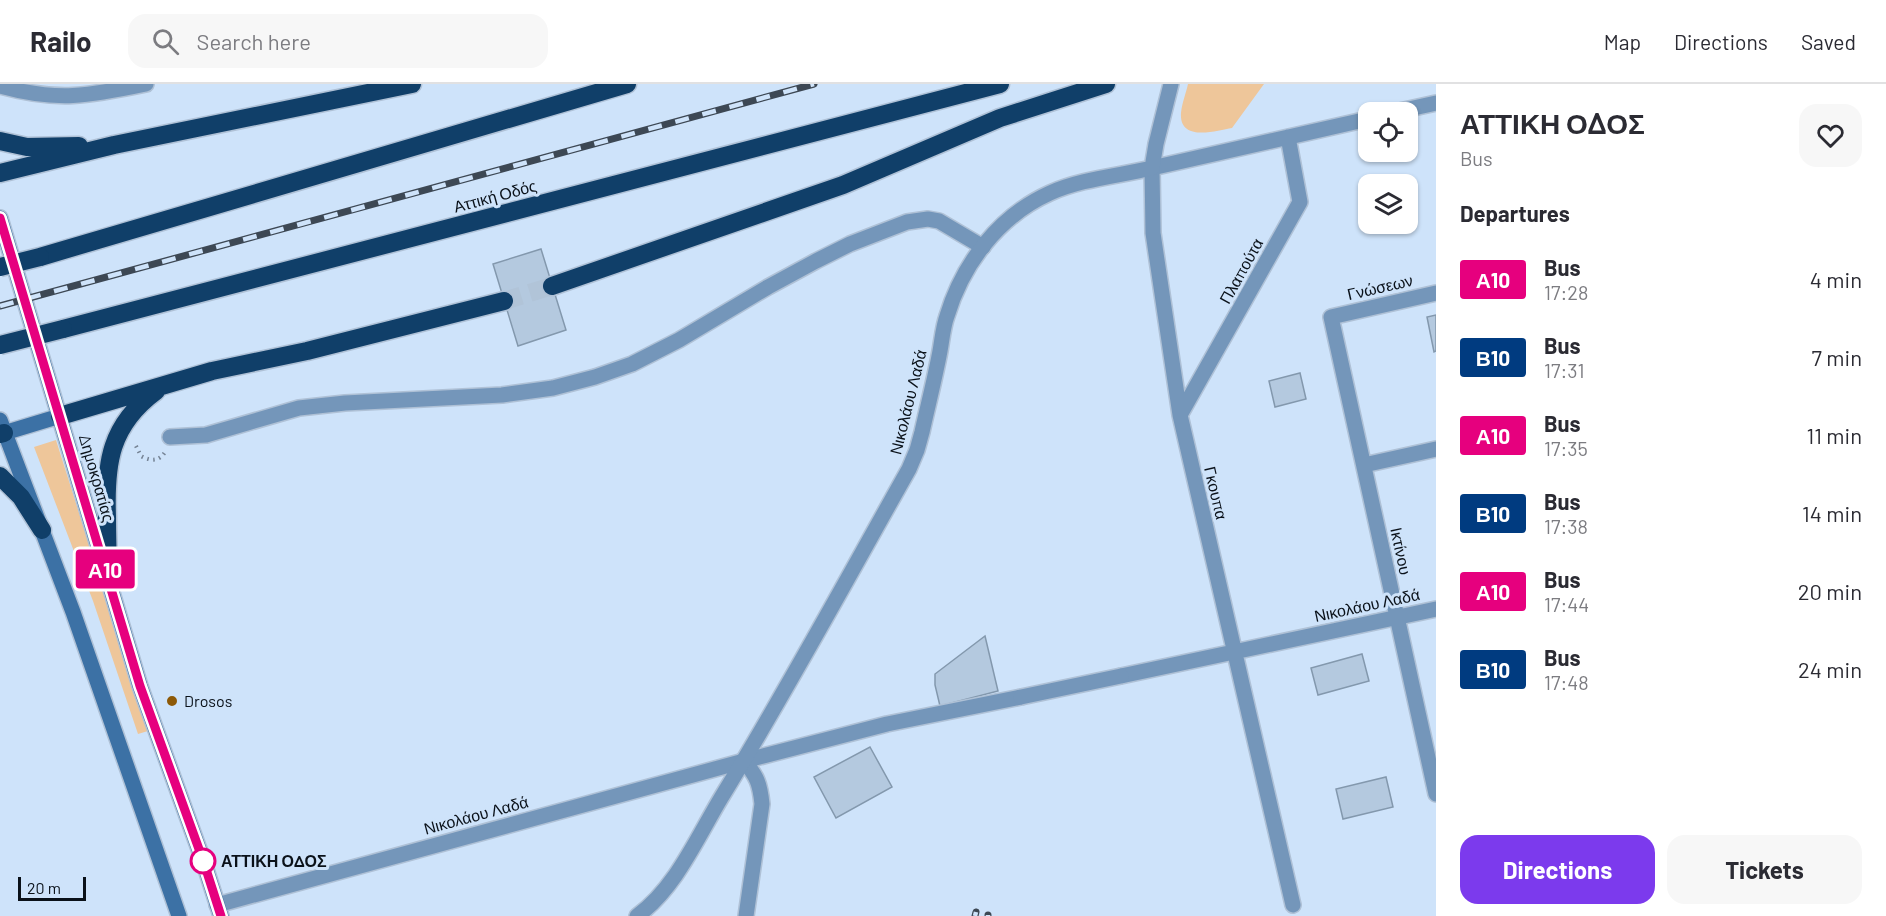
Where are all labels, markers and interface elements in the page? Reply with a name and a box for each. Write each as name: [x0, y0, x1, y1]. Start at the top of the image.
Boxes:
search box: [128, 14, 548, 68]
text: Railo: [30, 24, 92, 58]
icon: search: [149, 25, 182, 58]
text: Search here: [197, 28, 311, 54]
text: Map: [1604, 29, 1641, 54]
text: Directions: [1674, 29, 1768, 54]
text: Saved: [1801, 29, 1856, 54]
map controls: [1358, 102, 1418, 234]
button: locate: [1358, 102, 1418, 162]
button: heart: [1799, 104, 1862, 167]
text: ΑΤΤΙΚΗ ΟΔΟΣ: [1460, 106, 1645, 140]
text: Bus: [1460, 146, 1493, 170]
button: layers: [1358, 174, 1418, 234]
street label: Αττική Οδός: [451, 175, 539, 216]
text: Departures: [1460, 200, 1570, 226]
street label: Πλαπούτα: [1215, 235, 1266, 307]
text: Bus: [1544, 254, 1581, 280]
text: 4 min: [1810, 266, 1862, 292]
text: Α10: [1476, 267, 1510, 292]
street label: Γνώσεων: [1345, 270, 1415, 303]
text: 17:28: [1544, 280, 1588, 304]
text: Bus: [1544, 332, 1581, 358]
text: 7 min: [1812, 344, 1862, 370]
text: Β10: [1476, 345, 1510, 370]
street label: Νικολάου Λαδά: [885, 347, 930, 456]
text: 17:31: [1544, 358, 1584, 382]
text: Bus: [1544, 410, 1581, 436]
text: 11 min: [1806, 422, 1862, 448]
text: Α10: [1476, 423, 1510, 448]
street label: Δημοκρατίας: [76, 432, 119, 524]
text: 17:35: [1544, 436, 1588, 460]
street label: Γκουπα: [1201, 465, 1232, 521]
text: Bus: [1544, 488, 1581, 514]
text: 14 min: [1802, 500, 1862, 526]
text: Β10: [1476, 501, 1510, 526]
text: 17:38: [1544, 514, 1588, 538]
street label: Ικτίνου: [1387, 525, 1416, 576]
line badge: Α10: [70, 550, 140, 588]
text: Α10: [88, 557, 122, 582]
text: Bus: [1544, 566, 1581, 592]
text: 20 min: [1798, 578, 1862, 604]
text: Α10: [1476, 579, 1510, 604]
street label: Νικολάου Λαδά: [1312, 584, 1421, 625]
text: 17:44: [1544, 592, 1589, 616]
text: Bus: [1544, 644, 1581, 670]
text: 24 min: [1798, 656, 1862, 682]
text: Β10: [1476, 657, 1510, 682]
text: 17:48: [1544, 670, 1589, 694]
place label: Drosos: [184, 691, 232, 710]
marker: Drosos: [165, 694, 179, 708]
street label: Νικολάου Λαδά: [422, 791, 530, 838]
button: Directions: [1460, 835, 1655, 904]
button: Tickets: [1667, 835, 1862, 904]
marker: ΑΤΤΙΚΗ ΟΔΟΣ: [190, 848, 216, 874]
place label: ΑΤΤΙΚΗ ΟΔΟΣ: [221, 851, 327, 870]
scale bar: [18, 874, 86, 902]
text: 20 m: [27, 878, 61, 897]

